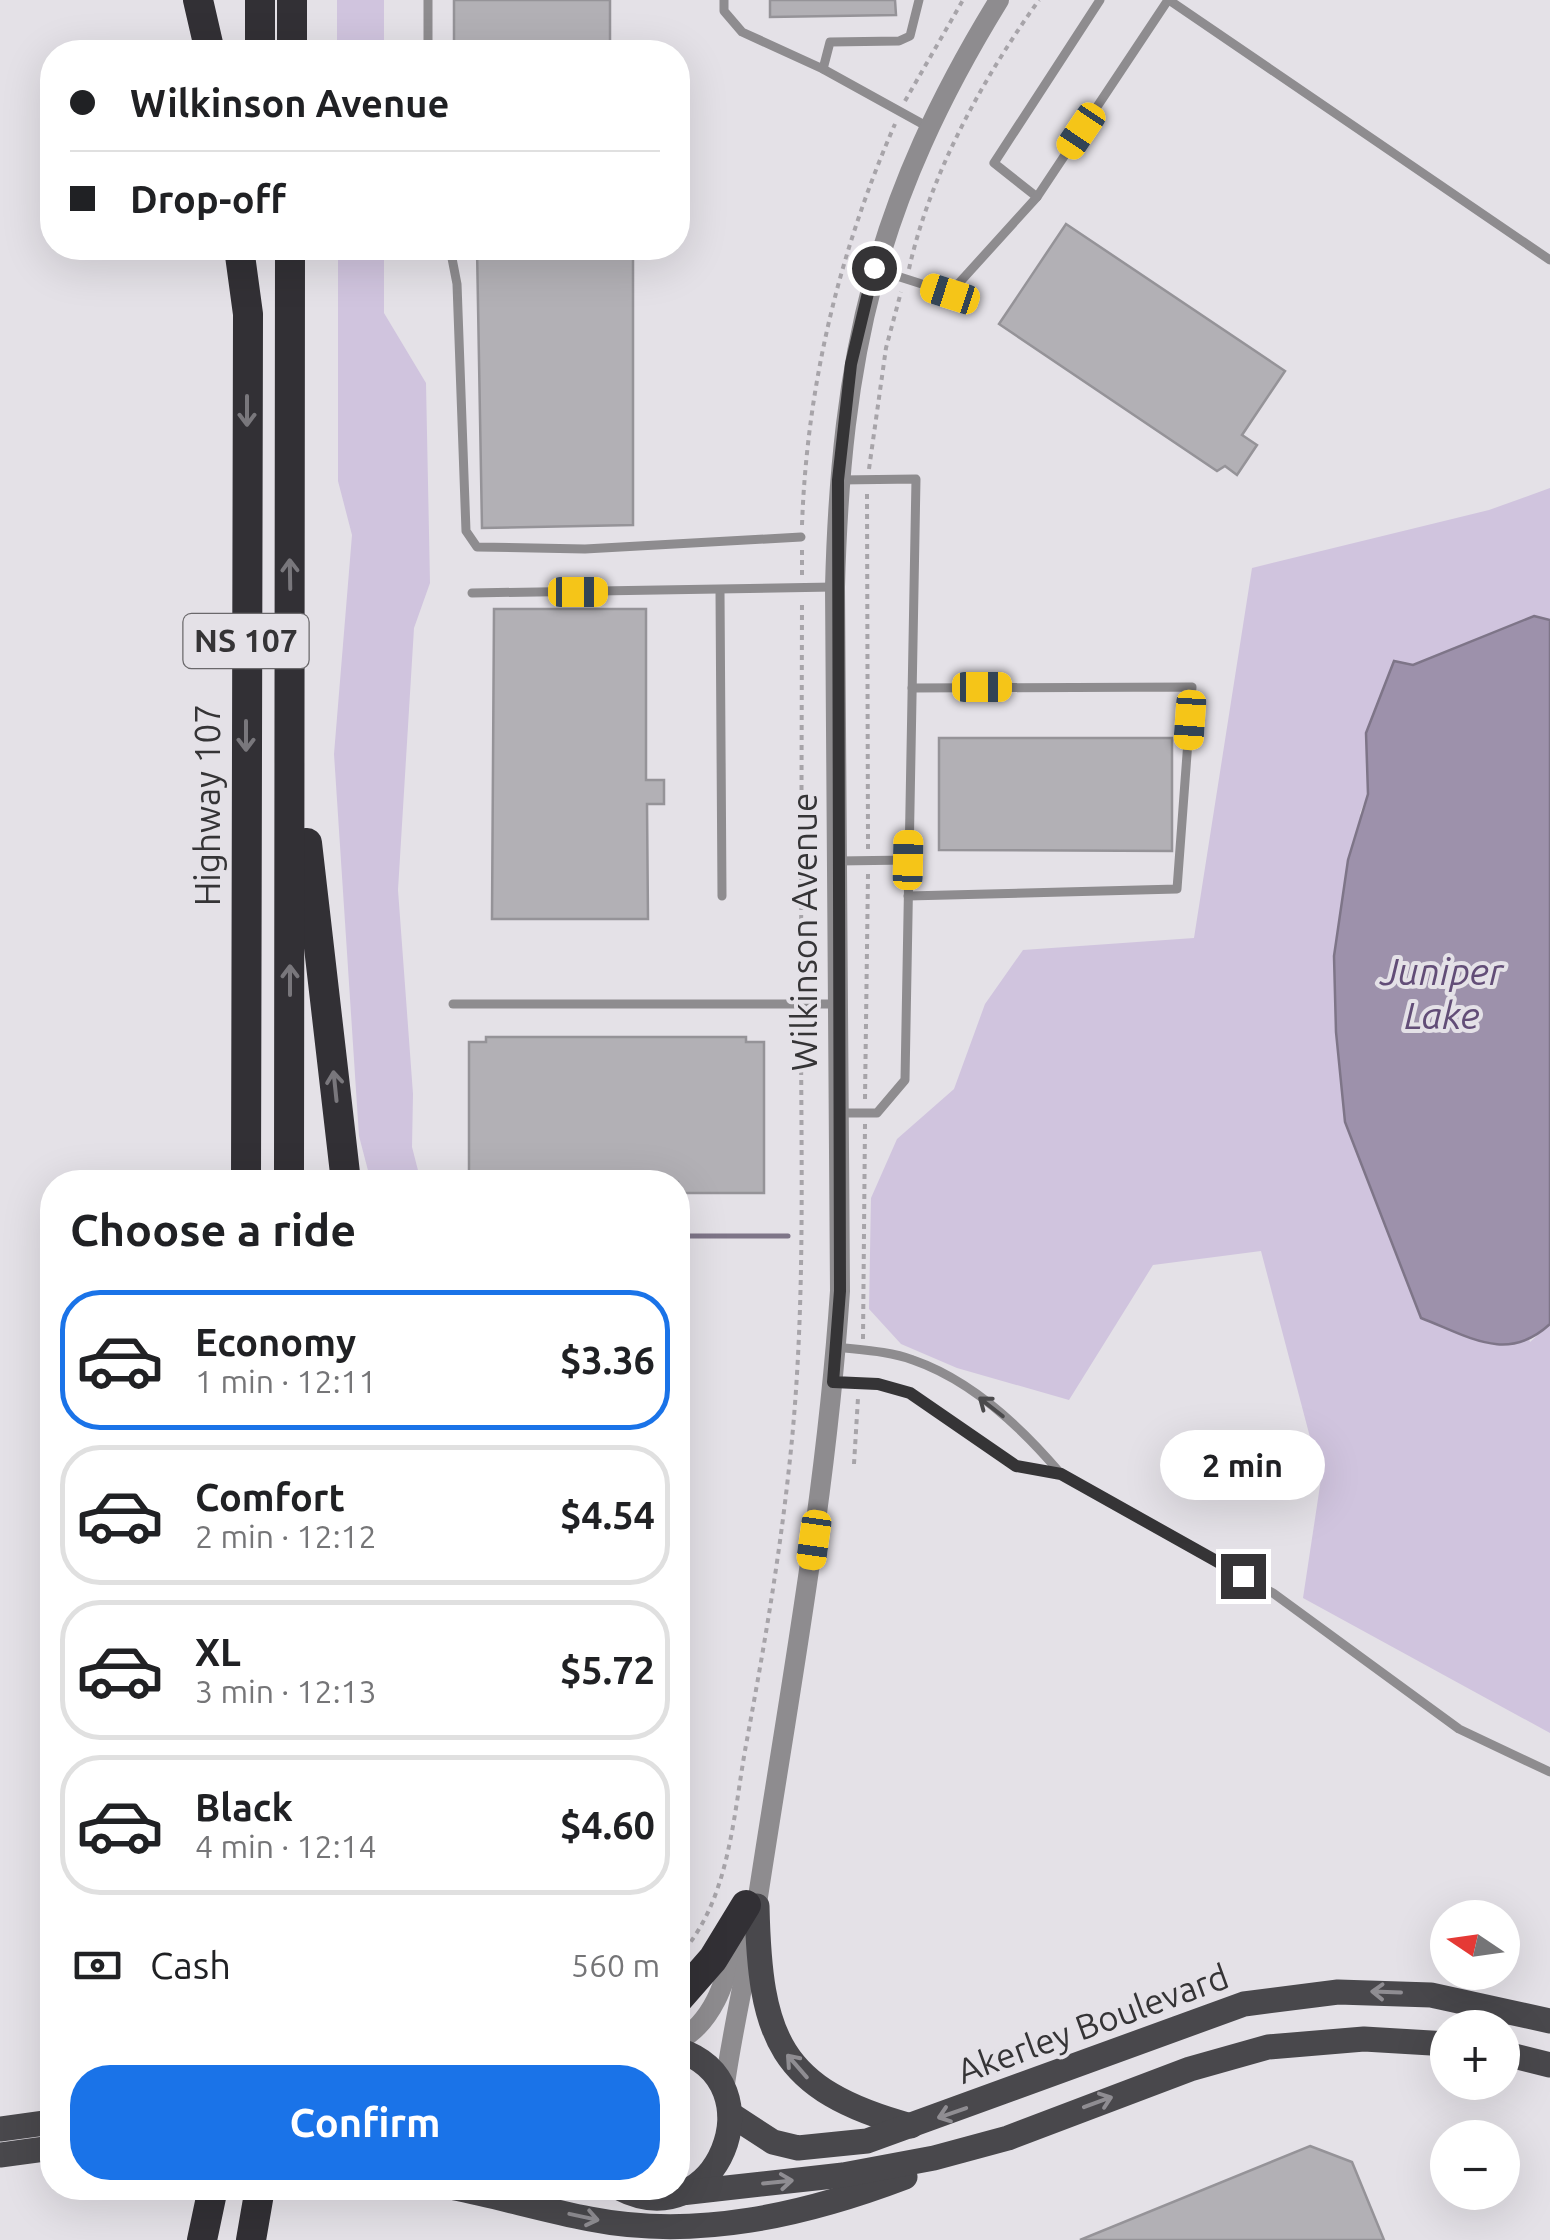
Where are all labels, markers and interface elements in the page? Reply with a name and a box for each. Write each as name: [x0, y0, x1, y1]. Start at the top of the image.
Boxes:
text: Wilkinson Avenue: [130, 82, 449, 124]
car: [1052, 98, 1110, 164]
text: Drop-off: [130, 178, 286, 220]
route start: [852, 246, 897, 291]
car: [917, 270, 983, 318]
one-way arrow: [238, 394, 256, 427]
one-way arrow: [280, 559, 300, 592]
car: [548, 577, 608, 607]
road number: NS 107: [184, 614, 308, 668]
car: [952, 672, 1012, 702]
car: [1173, 689, 1207, 751]
street label: Highway 107: [187, 704, 227, 906]
one-way arrow: [236, 720, 256, 752]
street label: Wilkinson Avenue: [784, 793, 824, 1071]
car: [892, 830, 924, 890]
water label: Juniper Lake: [1379, 950, 1505, 1036]
one-way arrow: [280, 965, 300, 998]
one-way arrow: [325, 1070, 344, 1102]
text: Choose a ride: [70, 1204, 356, 1255]
icon: car: [75, 1315, 165, 1405]
text: Economy: [195, 1321, 356, 1363]
text: $3.36: [560, 1339, 655, 1381]
text: 1 min · 12:11: [195, 1363, 377, 1399]
one-way arrow: [978, 1397, 1005, 1418]
callout: 2 min: [1160, 1431, 1326, 1501]
text: 2 min: [1202, 1447, 1283, 1483]
icon: car: [75, 1470, 165, 1560]
text: Comfort: [195, 1476, 345, 1518]
text: $4.54: [560, 1494, 655, 1536]
car: [795, 1508, 833, 1572]
text: 2 min · 12:12: [195, 1518, 377, 1554]
route end: [1221, 1554, 1266, 1599]
icon: car: [75, 1625, 165, 1715]
text: XL: [195, 1631, 241, 1673]
text: $5.72: [560, 1649, 655, 1691]
text: 3 min · 12:13: [195, 1673, 377, 1709]
icon: car: [75, 1780, 165, 1870]
text: Black: [195, 1786, 293, 1828]
text: $4.60: [560, 1804, 655, 1846]
text: 4 min · 12:14: [195, 1828, 377, 1864]
north arrow: [1430, 1900, 1520, 1990]
map controls: [1430, 1900, 1520, 2210]
icon: cash: [70, 1938, 125, 1993]
text: Cash: [150, 1944, 231, 1986]
text: 560 m: [571, 1947, 660, 1983]
street label: Akerley Boulevard: [952, 1955, 1234, 2091]
one-way arrow: [1370, 1982, 1402, 2001]
button: +: [1430, 2010, 1520, 2100]
one-way arrow: [786, 2054, 809, 2079]
button: Confirm: [70, 2065, 660, 2180]
one-way arrow: [1082, 2092, 1113, 2110]
one-way arrow: [938, 2105, 969, 2123]
button: −: [1430, 2120, 1520, 2210]
one-way arrow: [761, 2173, 793, 2192]
one-way arrow: [567, 2209, 599, 2228]

